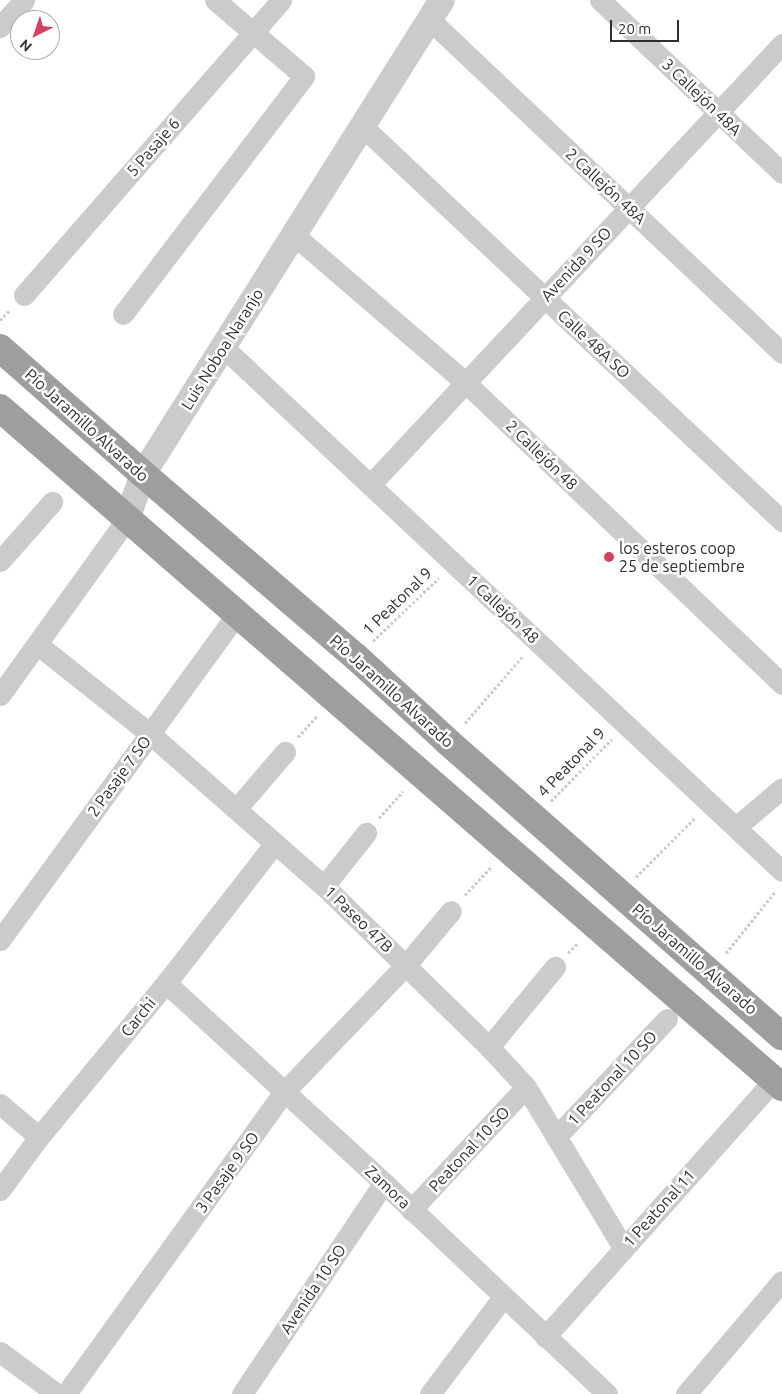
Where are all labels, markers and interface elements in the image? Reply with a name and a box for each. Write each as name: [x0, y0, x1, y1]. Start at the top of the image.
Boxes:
north arrow: [10, 10, 60, 60]
scale bar: [612, 10, 681, 42]
text: 20 m: [618, 20, 651, 37]
text: N: [17, 36, 35, 55]
street label: 3 Callejón 48A: [658, 55, 746, 139]
street label: 5 Pasaje 6: [122, 114, 184, 180]
street label: 2 Callejón 48A: [562, 144, 650, 228]
street label: Avenida 9 SO: [537, 223, 615, 305]
street label: Luis Noboa Naranjo: [177, 285, 267, 413]
street label: Calle 48A SO: [554, 306, 634, 382]
street label: Pío Jaramillo Alvarado: [21, 364, 153, 486]
street label: 2 Callejón 48: [502, 416, 582, 494]
place label: los esteros coop 25 de septiembre: [619, 538, 745, 576]
marker: los esteros coop 25 de septiembre: [603, 551, 615, 563]
street label: 1 Peatonal 9: [358, 563, 436, 639]
street label: 1 Callejón 48: [463, 571, 543, 647]
street label: Pío Jaramillo Alvarado: [326, 630, 458, 752]
street label: 4 Peatonal 9: [533, 723, 609, 801]
street label: 2 Pasaje 7 SO: [83, 732, 155, 820]
street label: 1 Paseo 47B: [321, 882, 397, 956]
street label: Pío Jaramillo Alvarado: [629, 899, 761, 1019]
street label: Carchi: [117, 994, 159, 1040]
street label: 1 Peatonal 10 SO: [563, 1027, 661, 1129]
street label: Peatonal 10 SO: [425, 1102, 513, 1196]
street label: 3 Pasaje 9 SO: [191, 1128, 263, 1216]
street label: Zamora: [361, 1161, 415, 1213]
street label: 1 Peatonal 11: [619, 1165, 699, 1251]
street label: Avenida 10 SO: [276, 1241, 350, 1337]

